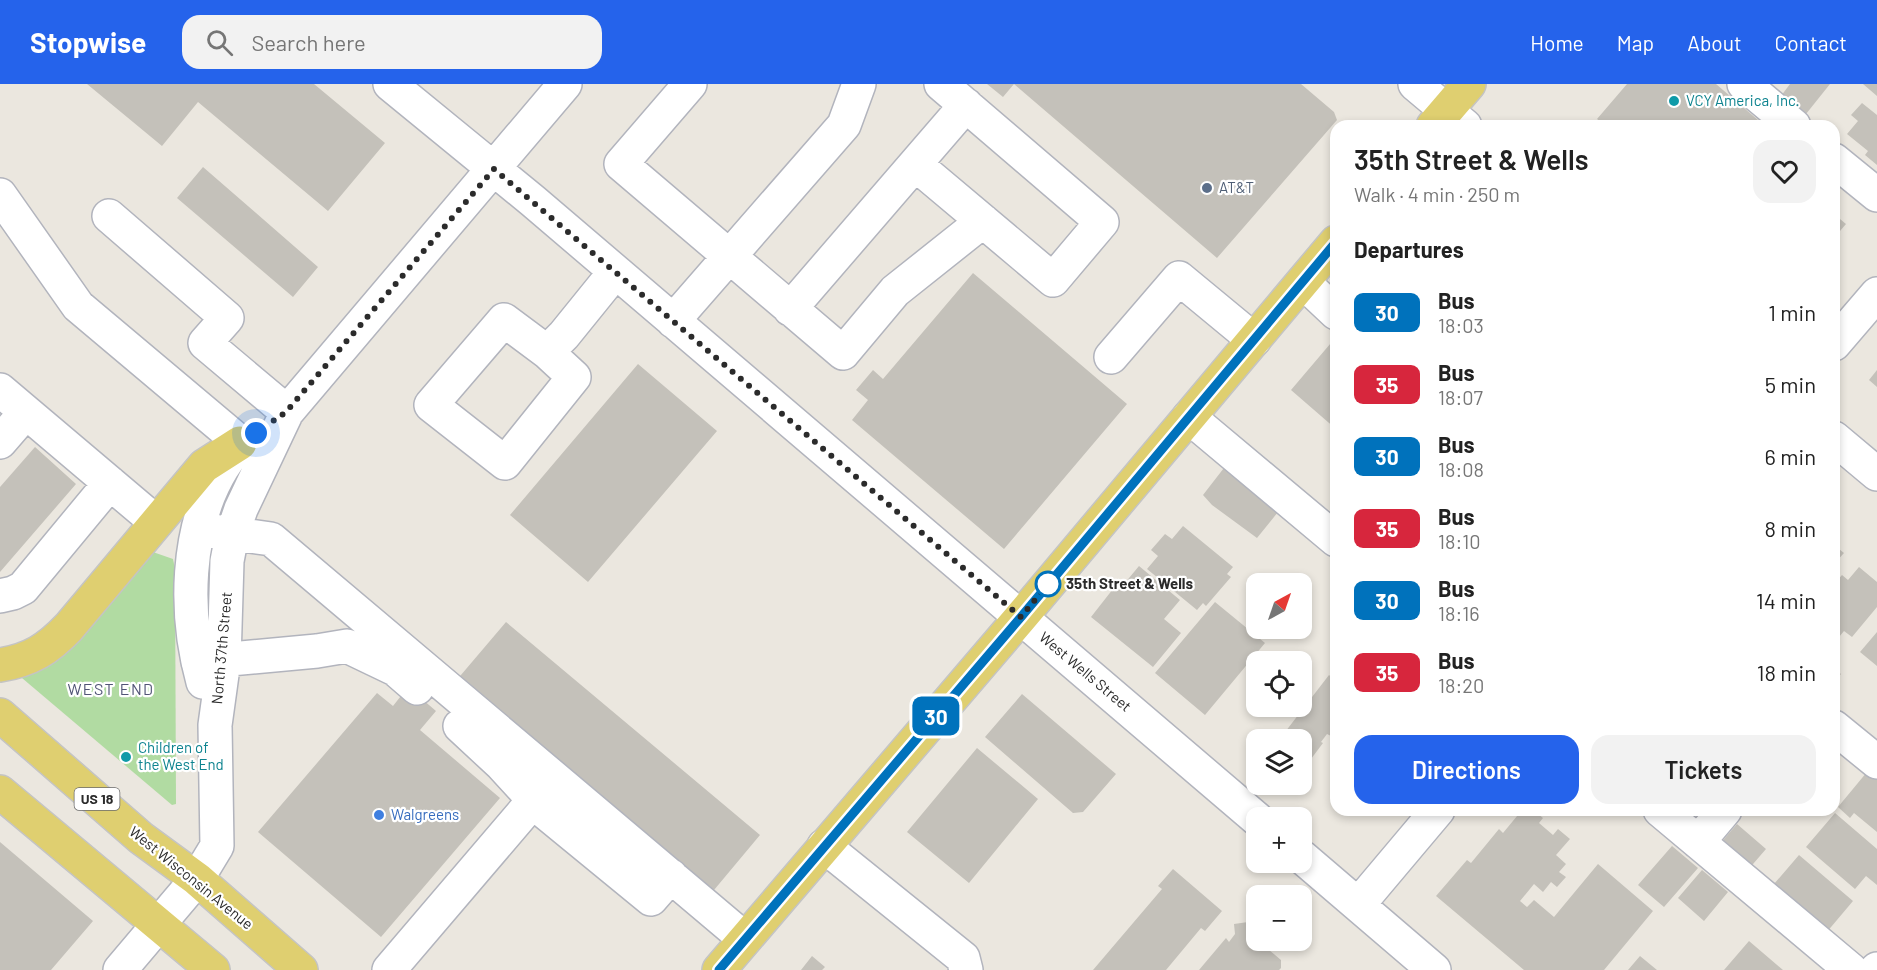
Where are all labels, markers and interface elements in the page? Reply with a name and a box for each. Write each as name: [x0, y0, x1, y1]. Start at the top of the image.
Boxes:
search box: [182, 15, 602, 69]
text: Stopwise: [30, 25, 146, 59]
icon: search: [203, 26, 236, 59]
text: Search here: [251, 29, 366, 55]
text: Home: [1530, 30, 1584, 55]
text: Map: [1617, 30, 1654, 55]
text: About: [1687, 30, 1742, 55]
text: Contact: [1775, 30, 1847, 55]
place label: VCY America, Inc.: [1686, 91, 1800, 109]
marker: VCY America, Inc.: [1667, 94, 1681, 108]
button: heart: [1753, 140, 1816, 203]
text: 35th Street & Wells: [1354, 142, 1589, 176]
place label: AT&T: [1219, 178, 1254, 196]
marker: AT&T: [1200, 181, 1214, 195]
text: Walk · 4 min · 250 m: [1354, 182, 1520, 206]
text: Departures: [1354, 236, 1464, 262]
text: Bus: [1438, 287, 1475, 313]
text: 1 min: [1768, 299, 1816, 325]
text: 30: [1375, 300, 1399, 325]
text: 18:03: [1438, 313, 1484, 337]
text: Bus: [1438, 359, 1475, 385]
text: 5 min: [1765, 371, 1816, 397]
text: 35: [1376, 372, 1398, 397]
text: 18:07: [1438, 385, 1483, 409]
your location: [241, 418, 271, 448]
text: Bus: [1438, 431, 1475, 457]
text: 6 min: [1765, 443, 1816, 469]
text: 30: [1375, 444, 1399, 469]
text: 18:08: [1438, 457, 1484, 481]
text: Bus: [1438, 503, 1475, 529]
text: 8 min: [1764, 515, 1816, 541]
text: 35: [1376, 516, 1398, 541]
text: 18:10: [1438, 529, 1481, 553]
marker: 35th Street & Wells: [1035, 571, 1061, 597]
north arrow: [1246, 573, 1312, 639]
map controls: [1246, 573, 1312, 951]
place label: 35th Street & Wells: [1066, 574, 1193, 592]
text: Bus: [1438, 575, 1475, 601]
text: 14 min: [1756, 587, 1816, 613]
text: 30: [1375, 588, 1399, 613]
street label: North 37th Street: [207, 591, 235, 705]
text: 18:16: [1438, 601, 1480, 625]
street label: West Wells Street: [1036, 628, 1135, 715]
text: Bus: [1438, 647, 1475, 673]
button: locate: [1246, 651, 1312, 717]
text: 18 min: [1757, 659, 1816, 685]
text: 35: [1376, 660, 1398, 685]
text: 18:20: [1438, 673, 1484, 697]
district label: WEST END: [68, 679, 154, 698]
line badge: 30: [909, 696, 963, 736]
text: 30: [924, 704, 948, 729]
button: layers: [1246, 729, 1312, 795]
button: Directions: [1354, 735, 1579, 804]
button: Tickets: [1591, 735, 1816, 804]
place label: Children of the West End: [138, 738, 224, 773]
marker: Children of the West End: [119, 750, 133, 764]
road number: US 18: [74, 788, 120, 810]
place label: Walgreens: [391, 805, 459, 823]
button: +: [1246, 807, 1312, 873]
marker: Walgreens: [372, 808, 386, 822]
street label: West Wisconsin Avenue: [126, 822, 257, 933]
button: −: [1246, 885, 1312, 951]

